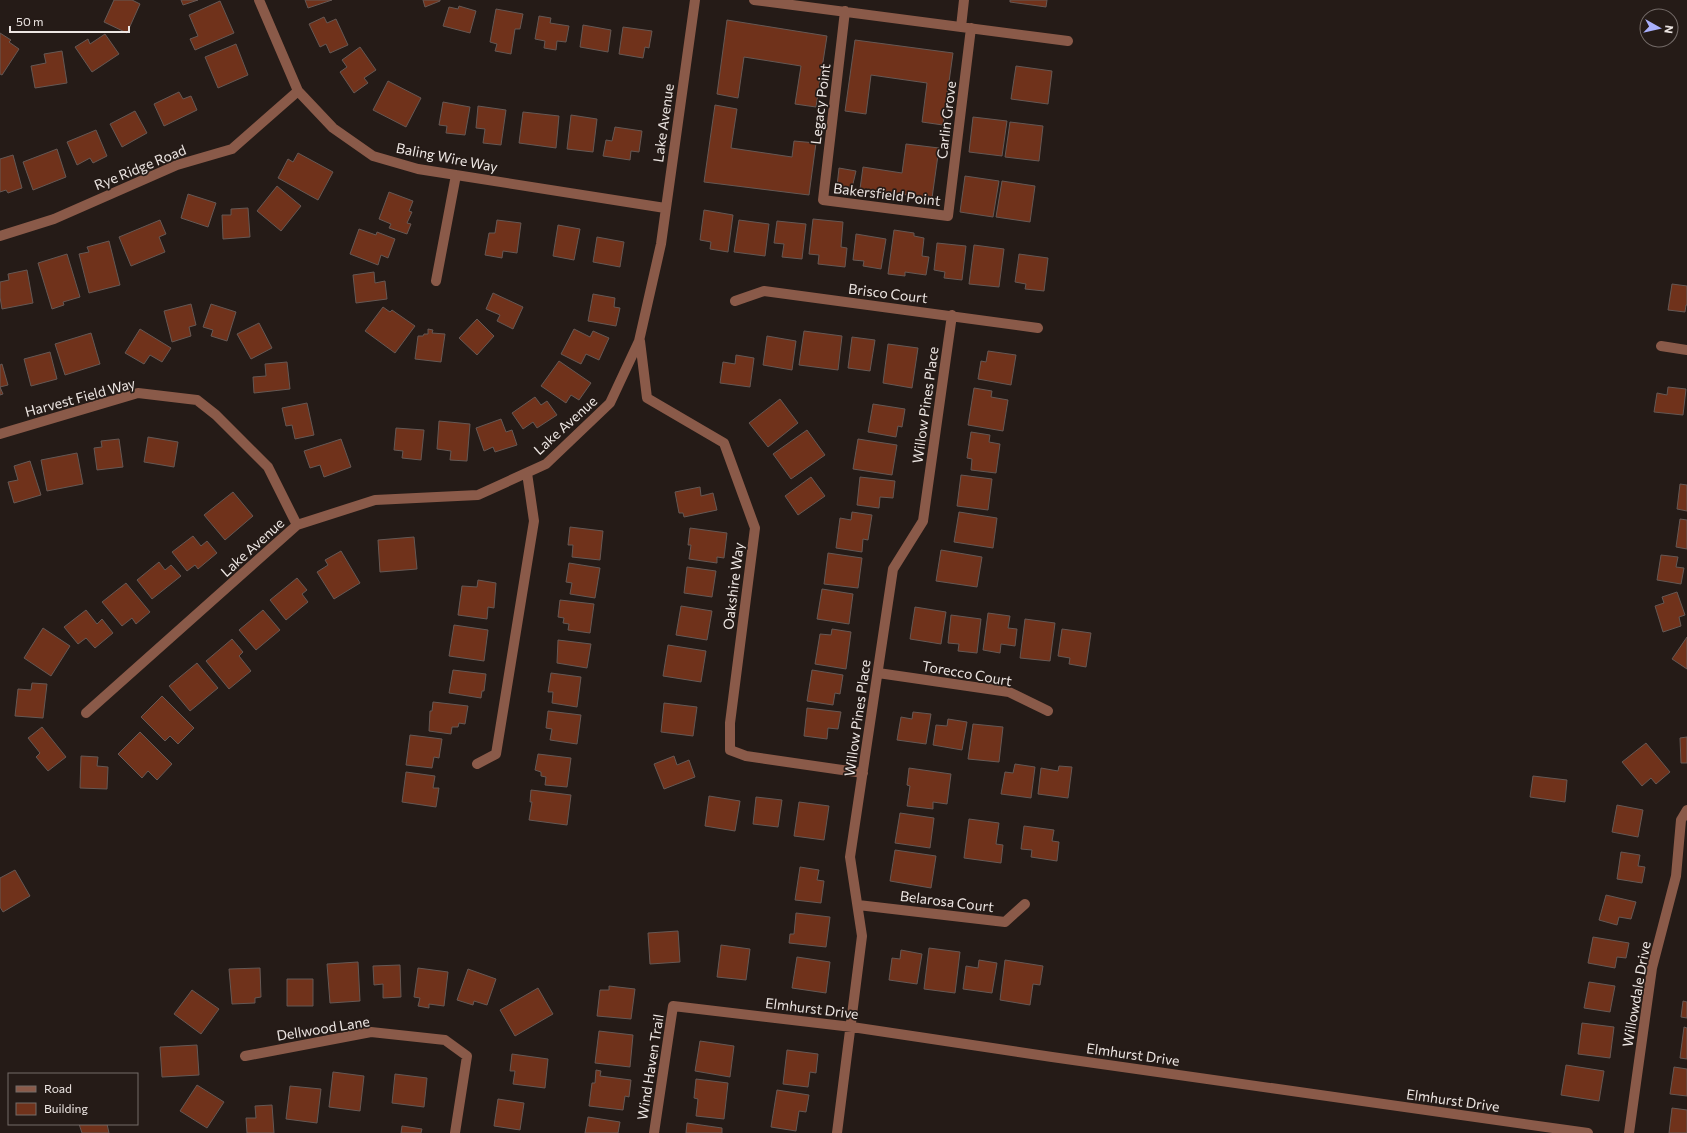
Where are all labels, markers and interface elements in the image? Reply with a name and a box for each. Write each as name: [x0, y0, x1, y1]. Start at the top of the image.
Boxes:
scale bar: [10, 8, 129, 34]
north arrow: [1639, 8, 1679, 48]
text: 50 m: [16, 14, 44, 28]
text: N: [1662, 24, 1676, 34]
street label: Legacy Point: [807, 62, 833, 145]
street label: Carlin Grove: [933, 80, 959, 160]
street label: Lake Avenue: [649, 83, 677, 163]
street label: Baling Wire Way: [395, 139, 499, 175]
street label: Rye Ridge Road: [92, 141, 188, 193]
street label: Bakersfield Point: [832, 179, 942, 209]
street label: Brisco Court: [847, 280, 929, 306]
street label: Willow Pines Place: [908, 345, 942, 465]
street label: Harvest Field Way: [23, 374, 137, 420]
street label: Lake Avenue: [530, 392, 600, 458]
street label: Lake Avenue: [217, 514, 287, 580]
street label: Oakshire Way: [719, 541, 747, 631]
street label: Torecco Court: [921, 657, 1014, 689]
street label: Willow Pines Place: [840, 658, 874, 778]
street label: Belarosa Court: [899, 887, 995, 915]
street label: Willowdale Drive: [1618, 940, 1654, 1048]
street label: Elmhurst Drive: [764, 994, 860, 1022]
street label: Dellwood Lane: [275, 1012, 371, 1044]
street label: Wind Haven Trail: [633, 1013, 667, 1121]
street label: Elmhurst Drive: [1085, 1039, 1181, 1069]
legend: [8, 1073, 138, 1125]
text: Road: [44, 1081, 72, 1095]
street label: Elmhurst Drive: [1405, 1085, 1501, 1115]
text: Building: [44, 1101, 88, 1115]

